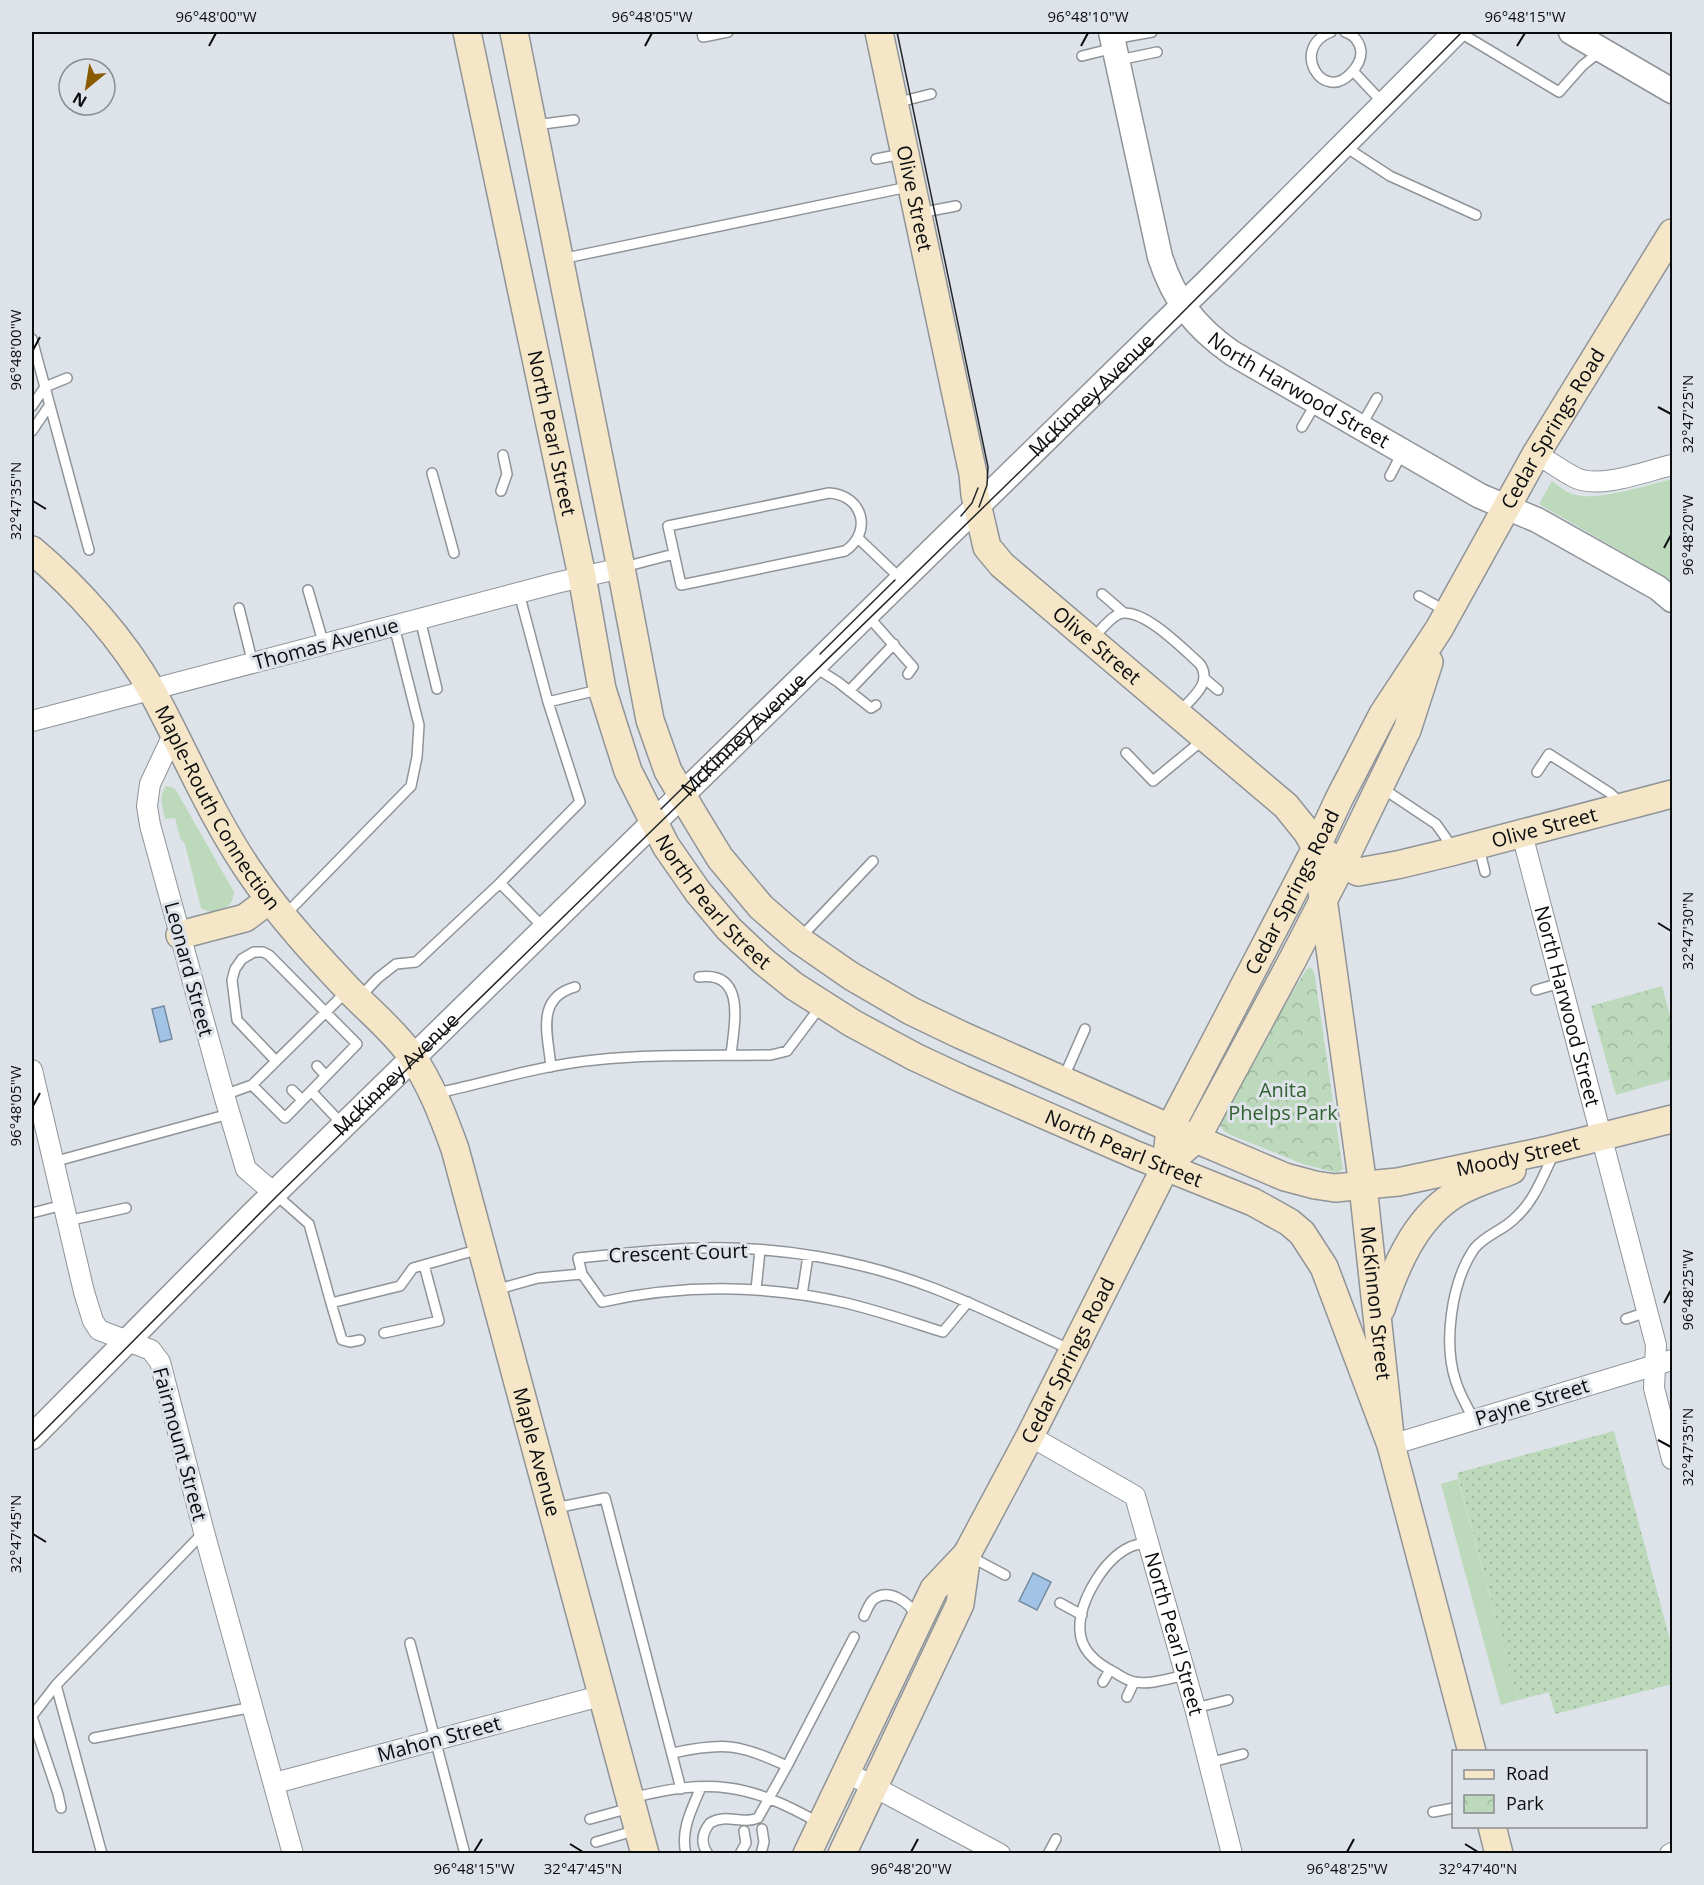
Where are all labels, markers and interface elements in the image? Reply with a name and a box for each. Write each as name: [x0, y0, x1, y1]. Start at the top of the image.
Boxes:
text: 96°48'00"W: [176, 6, 257, 26]
text: 96°48'05"W: [612, 6, 693, 26]
text: 96°48'10"W: [1048, 6, 1129, 26]
text: 96°48'15"W: [1485, 6, 1566, 26]
north arrow: [57, 57, 117, 117]
text: N: [68, 87, 91, 113]
street label: Olive Street: [890, 143, 939, 254]
text: 96°48'00"W: [5, 309, 25, 391]
street label: North Harwood Street: [1202, 326, 1395, 454]
street label: McKinney Avenue: [1022, 327, 1160, 462]
street label: Cedar Springs Road: [1494, 343, 1611, 514]
street label: North Pearl Street: [522, 348, 583, 518]
text: 32°47'25"N: [1677, 375, 1697, 453]
text: 32°47'35"N: [5, 462, 25, 540]
text: 96°48'20"W: [1677, 494, 1697, 576]
street label: Olive Street: [1047, 600, 1147, 690]
street label: Thomas Avenue: [250, 611, 401, 676]
street label: McKinney Avenue: [675, 667, 812, 802]
street label: Maple-Routh Connection: [149, 701, 287, 915]
street label: Olive Street: [1488, 800, 1600, 854]
street label: Cedar Springs Road: [1238, 805, 1345, 979]
street label: North Pearl Street: [649, 830, 777, 975]
text: 32°47'30"N: [1677, 892, 1697, 970]
street label: Leonard Street: [159, 898, 220, 1039]
street label: North Harwood Street: [1528, 903, 1607, 1110]
street label: McKinney Avenue: [327, 1006, 464, 1141]
text: 96°48'05"W: [5, 1065, 25, 1147]
park label: Anita Phelps Park: [1228, 1076, 1338, 1126]
street label: North Pearl Street: [1041, 1103, 1207, 1193]
street label: Moody Street: [1454, 1129, 1582, 1182]
street label: McKinnon Street: [1354, 1225, 1398, 1381]
street label: Crescent Court: [608, 1237, 748, 1268]
text: 96°48'25"W: [1677, 1249, 1697, 1331]
street label: Cedar Springs Road: [1014, 1273, 1121, 1448]
street label: Fairmount Street: [147, 1364, 214, 1524]
street label: Payne Street: [1472, 1371, 1592, 1432]
street label: Maple Avenue: [507, 1384, 567, 1519]
text: 32°47'35"N: [1677, 1408, 1697, 1486]
text: 32°47'45"N: [5, 1495, 25, 1573]
street label: North Pearl Street: [1138, 1549, 1210, 1718]
street label: Mahon Street: [374, 1709, 504, 1768]
legend: [1452, 1750, 1647, 1828]
text: Road: [1506, 1761, 1549, 1785]
text: Park: [1506, 1791, 1544, 1815]
text: 96°48'15"W: [434, 1858, 515, 1878]
text: 32°47'45"N: [544, 1858, 622, 1878]
text: 96°48'20"W: [871, 1858, 952, 1878]
text: 96°48'25"W: [1307, 1858, 1388, 1878]
text: 32°47'40"N: [1439, 1858, 1517, 1878]

